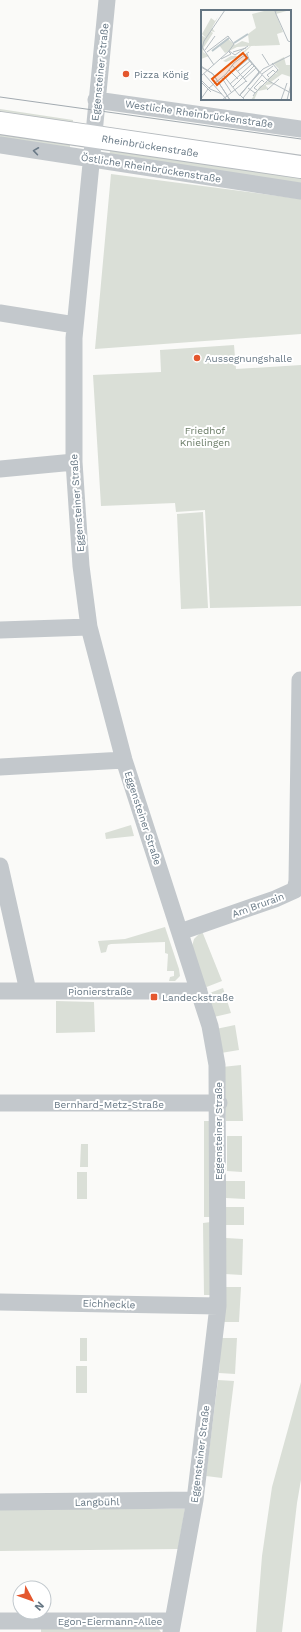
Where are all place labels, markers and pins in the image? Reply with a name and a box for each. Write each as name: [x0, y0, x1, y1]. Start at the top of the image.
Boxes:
marker: Pizza König: [121, 69, 131, 79]
place label: Pizza König: [134, 69, 189, 80]
marker: Aussegnungshalle: [192, 353, 202, 363]
place label: Aussegnungshalle: [205, 353, 292, 364]
marker: Landeckstraße: [149, 992, 159, 1002]
place label: Landeckstraße: [162, 992, 234, 1003]

